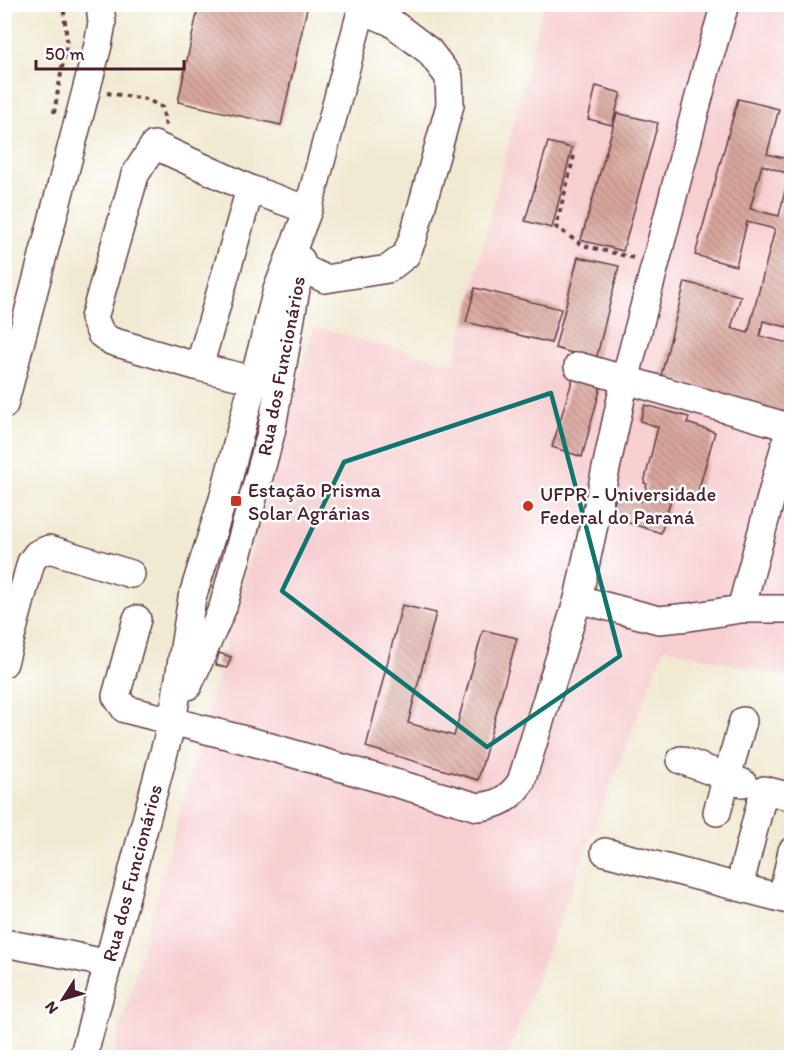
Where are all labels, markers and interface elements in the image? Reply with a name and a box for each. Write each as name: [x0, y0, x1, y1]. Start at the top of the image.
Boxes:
scale bar: [36, 33, 184, 71]
text: 50 m: [45, 43, 85, 65]
street label: Rua dos Funcionários: [252, 274, 310, 458]
place label: Estação Prisma Solar Agrárias: [248, 478, 381, 525]
place label: UFPR - Universidade Federal do Paraná: [540, 482, 716, 529]
marker: Estação Prisma Solar Agrárias: [229, 494, 243, 508]
marker: UFPR - Universidade Federal do Paraná: [521, 499, 535, 513]
street label: Rua dos Funcionários: [97, 782, 167, 964]
north arrow: [33, 969, 93, 1029]
text: N: [41, 998, 62, 1018]

